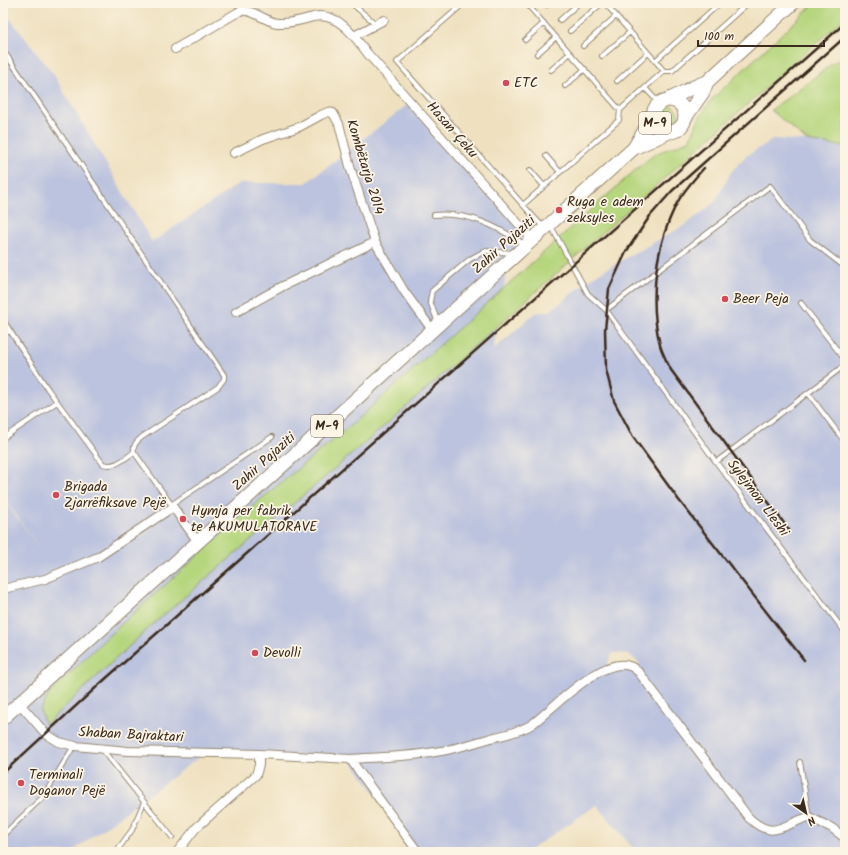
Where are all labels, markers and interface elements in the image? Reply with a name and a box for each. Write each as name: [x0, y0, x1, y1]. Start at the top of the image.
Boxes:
scale bar: [698, 22, 824, 48]
text: 100 m: [704, 27, 735, 46]
place label: ETC: [514, 72, 538, 94]
marker: ETC: [501, 78, 511, 88]
street label: Hasan Çeku: [421, 97, 483, 164]
road number: M-9: [639, 112, 671, 134]
street label: Kombëtarja 2014: [340, 117, 390, 218]
place label: Ruga e adem zeksyles: [567, 191, 644, 229]
marker: Ruga e adem zeksyles: [554, 205, 564, 215]
street label: Zahir Pajaziti: [467, 210, 541, 280]
place label: Beer Peja: [733, 288, 789, 310]
marker: Beer Peja: [720, 294, 730, 304]
road number: M-9: [311, 415, 343, 437]
street label: Zahir Pajaziti: [227, 427, 301, 497]
street label: Sylejmon Lleshi: [722, 455, 795, 542]
place label: Brigada Zjarrëfiksave Pejë: [64, 476, 167, 514]
marker: Brigada Zjarrëfiksave Pejë: [51, 490, 61, 500]
place label: Hymja per fabrik te AKUMULATORAVE: [191, 500, 318, 538]
marker: Hymja per fabrik te AKUMULATORAVE: [178, 514, 188, 524]
place label: Devolli: [263, 642, 301, 664]
marker: Devolli: [250, 648, 260, 658]
street label: Shaban Bajraktari: [78, 721, 185, 749]
place label: Terminali Doganor Pejë: [29, 764, 106, 802]
marker: Terminali Doganor Pejë: [16, 778, 26, 788]
north arrow: [786, 793, 826, 833]
text: N: [803, 811, 819, 830]

